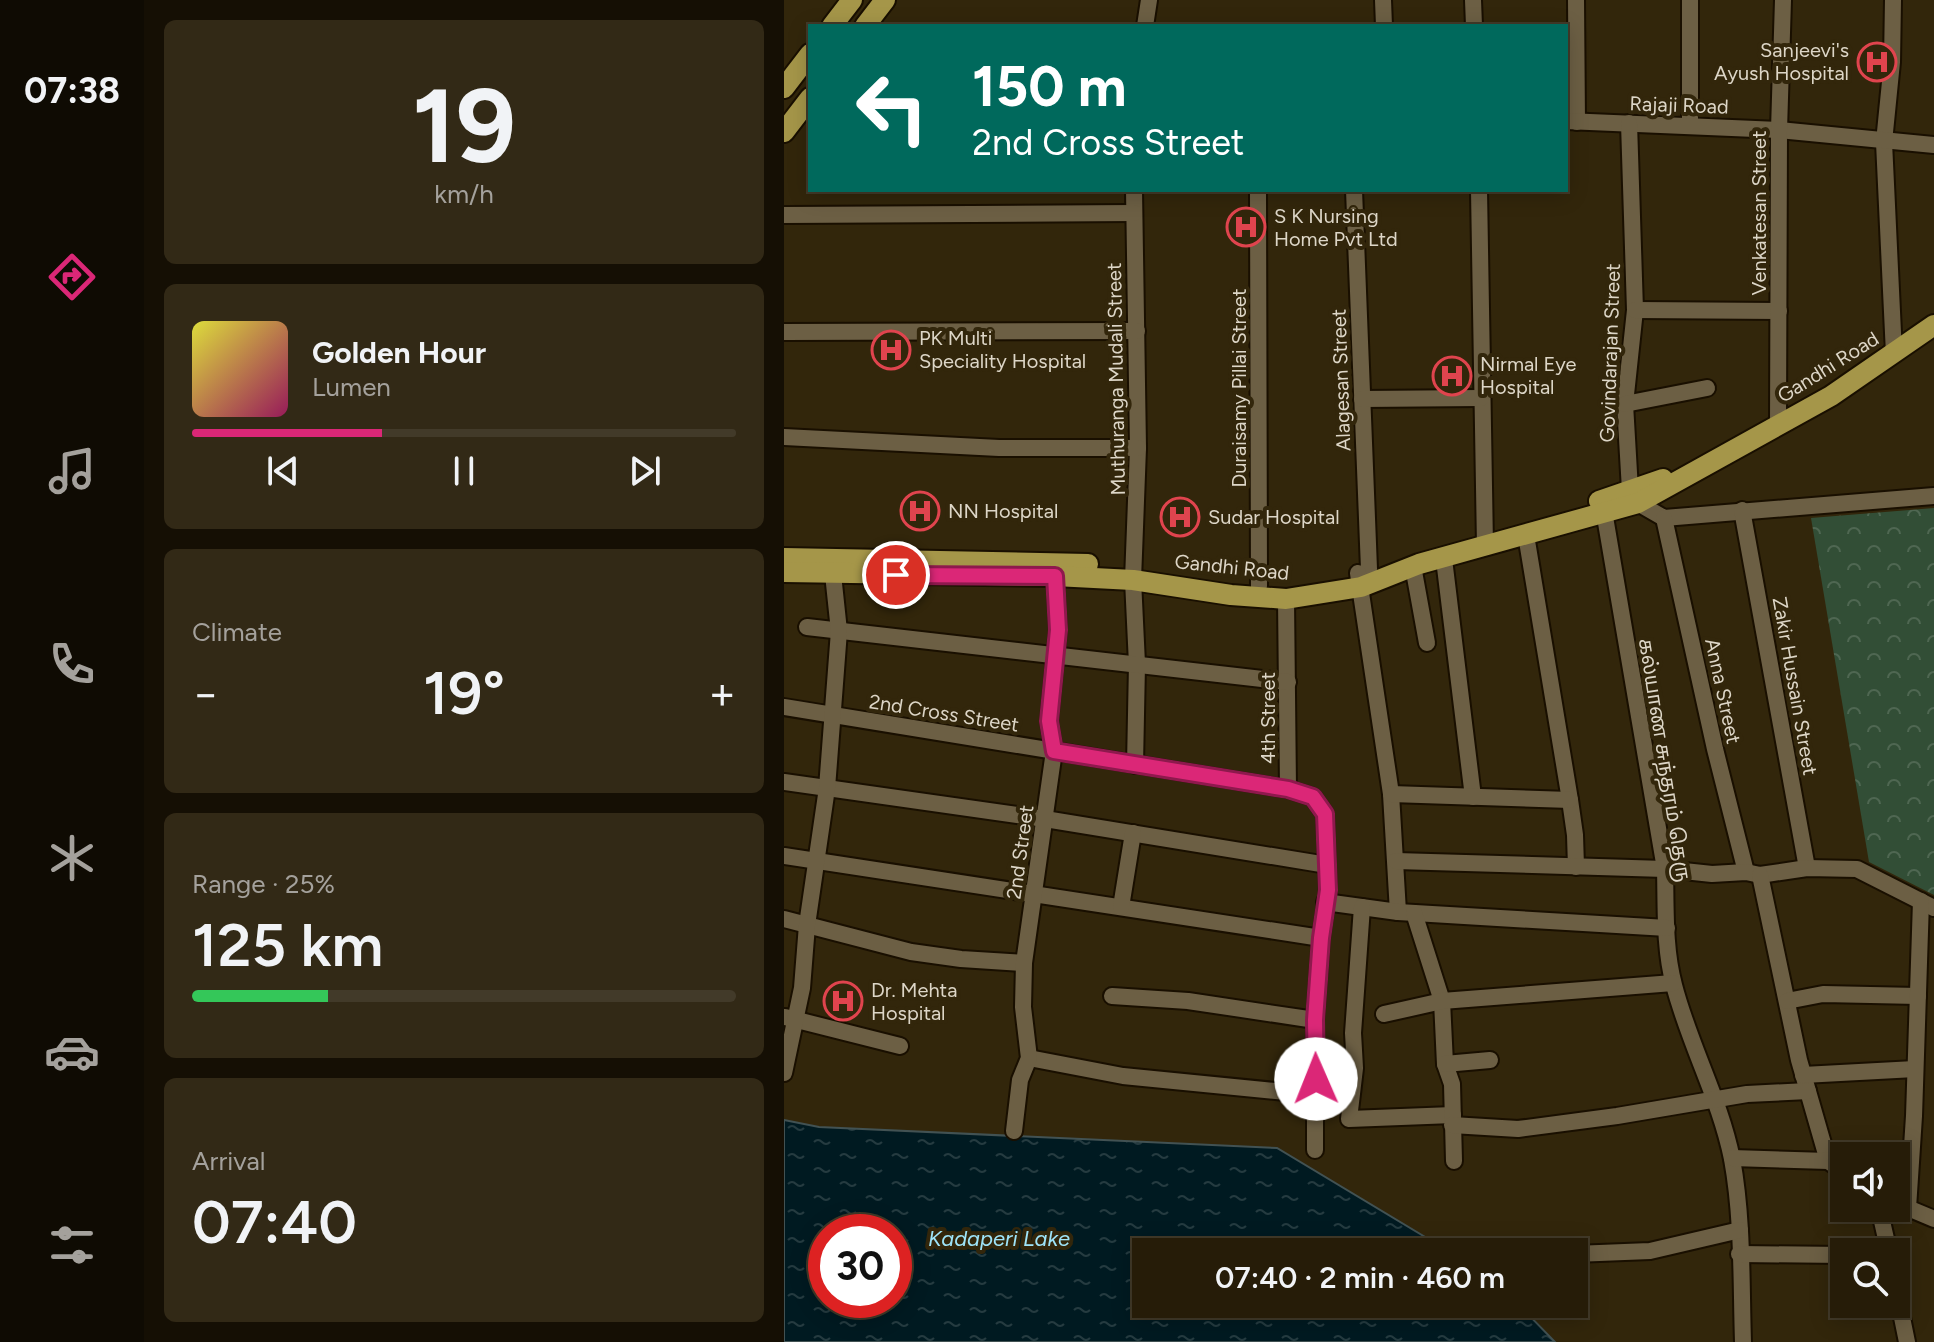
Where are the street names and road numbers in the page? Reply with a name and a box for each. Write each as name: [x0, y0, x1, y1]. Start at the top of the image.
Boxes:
street label: Rajaji Road: [1629, 91, 1729, 119]
street label: Venkatesan Street: [1747, 131, 1771, 295]
street label: Muthuranga Mudali Street: [1102, 262, 1130, 496]
street label: Govindarajan Street: [1595, 263, 1625, 443]
street label: Duraisamy Pillai Street: [1227, 288, 1251, 488]
street label: Alagesan Street: [1327, 308, 1355, 452]
street label: Gandhi Road: [1773, 326, 1883, 408]
street label: Gandhi Road: [1174, 549, 1290, 585]
street label: Zakir Hussain Street: [1767, 595, 1823, 777]
street label: Anna Street: [1700, 636, 1746, 746]
street label: கல்யாண சுந்தரம் தெரு: [1632, 637, 1696, 884]
street label: 4th Street: [1256, 672, 1280, 764]
street label: 2nd Cross Street: [867, 689, 1021, 737]
street label: 2nd Street: [1002, 803, 1038, 901]

